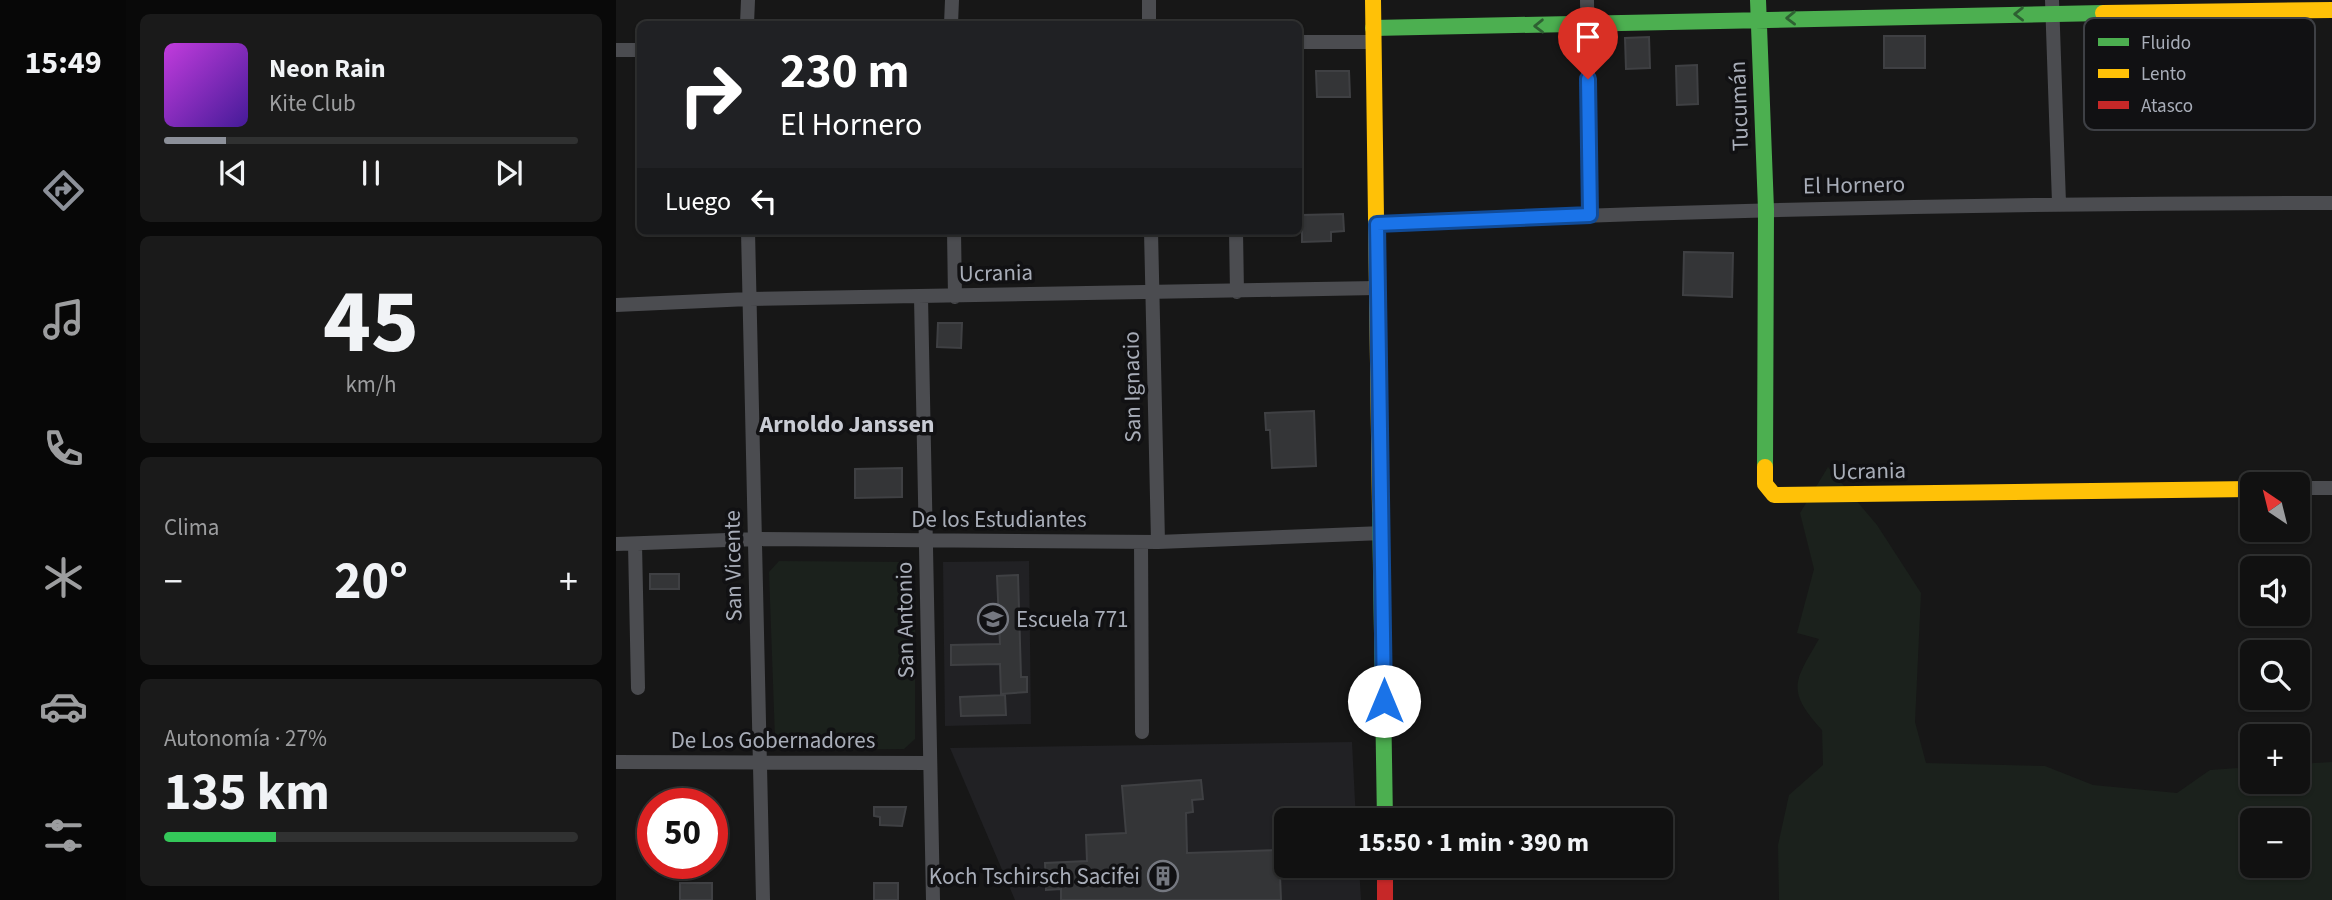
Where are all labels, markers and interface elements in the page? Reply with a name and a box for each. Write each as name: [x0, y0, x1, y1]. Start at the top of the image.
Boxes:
one-way arrow: [2013, 6, 2024, 22]
pin: [1558, 7, 1618, 79]
one-way arrow: [1786, 10, 1796, 26]
one-way arrow: [1534, 18, 1544, 34]
icon: arrive: [1569, 18, 1607, 56]
legend: [2084, 18, 2315, 130]
text: Fluido: [2141, 30, 2191, 57]
text: 230 m: [780, 37, 909, 107]
text: 15:49: [24, 40, 102, 86]
icon: right: [665, 49, 756, 140]
text: Neon Rain: [269, 50, 386, 87]
street label: Tucumán: [1721, 60, 1757, 152]
text: Lento: [2141, 61, 2186, 88]
text: Kite Club: [269, 87, 356, 120]
text: Atasco: [2141, 93, 2193, 120]
text: El Hornero: [780, 102, 922, 148]
icon: previous: [214, 154, 252, 192]
icon: pause: [352, 154, 390, 192]
icon: next: [490, 154, 528, 192]
icon: directions: [39, 166, 88, 215]
street label: El Hornero: [1803, 168, 1905, 202]
icon: left: [745, 182, 783, 220]
text: Luego: [665, 183, 731, 220]
street label: Ucrania: [959, 256, 1033, 290]
text: 45: [323, 258, 419, 387]
icon: music: [39, 295, 88, 344]
street label: San Ignacio: [1115, 331, 1149, 443]
text: km/h: [345, 368, 397, 401]
district label: Arnoldo Janssen: [758, 407, 935, 442]
icon: phone: [39, 424, 88, 473]
street label: Ucrania: [1832, 454, 1906, 488]
north arrow: [2240, 472, 2310, 542]
map controls: [2240, 472, 2310, 878]
street label: De los Estudiantes: [911, 503, 1087, 536]
street label: San Vicente: [716, 510, 750, 622]
text: Clima: [164, 511, 219, 544]
text: 20°: [334, 545, 408, 619]
icon: climate: [39, 553, 88, 602]
text: −: [164, 555, 183, 609]
text: +: [559, 555, 578, 609]
button: sound: [2240, 556, 2310, 626]
street label: San Antonio: [887, 561, 923, 679]
school or university icon: Escuela 771: [976, 602, 1010, 636]
place label: Escuela 771: [1016, 603, 1129, 636]
button: search: [2240, 640, 2310, 710]
position arrow: [1347, 664, 1421, 738]
icon: car: [39, 682, 88, 731]
text: Autonomía · 27%: [164, 722, 327, 755]
street label: De Los Gobernadores: [671, 724, 875, 757]
button: +: [2240, 724, 2310, 794]
text: 135 km: [164, 756, 330, 830]
speed limit sign: 50: [637, 788, 728, 879]
button: −: [2240, 808, 2310, 878]
icon: filters: [39, 811, 88, 860]
text: 15:50 · 1 min · 390 m: [1358, 824, 1589, 861]
building icon: Koch Tschirsch Sacifei: [1146, 859, 1180, 893]
place label: Koch Tschirsch Sacifei: [929, 860, 1140, 893]

